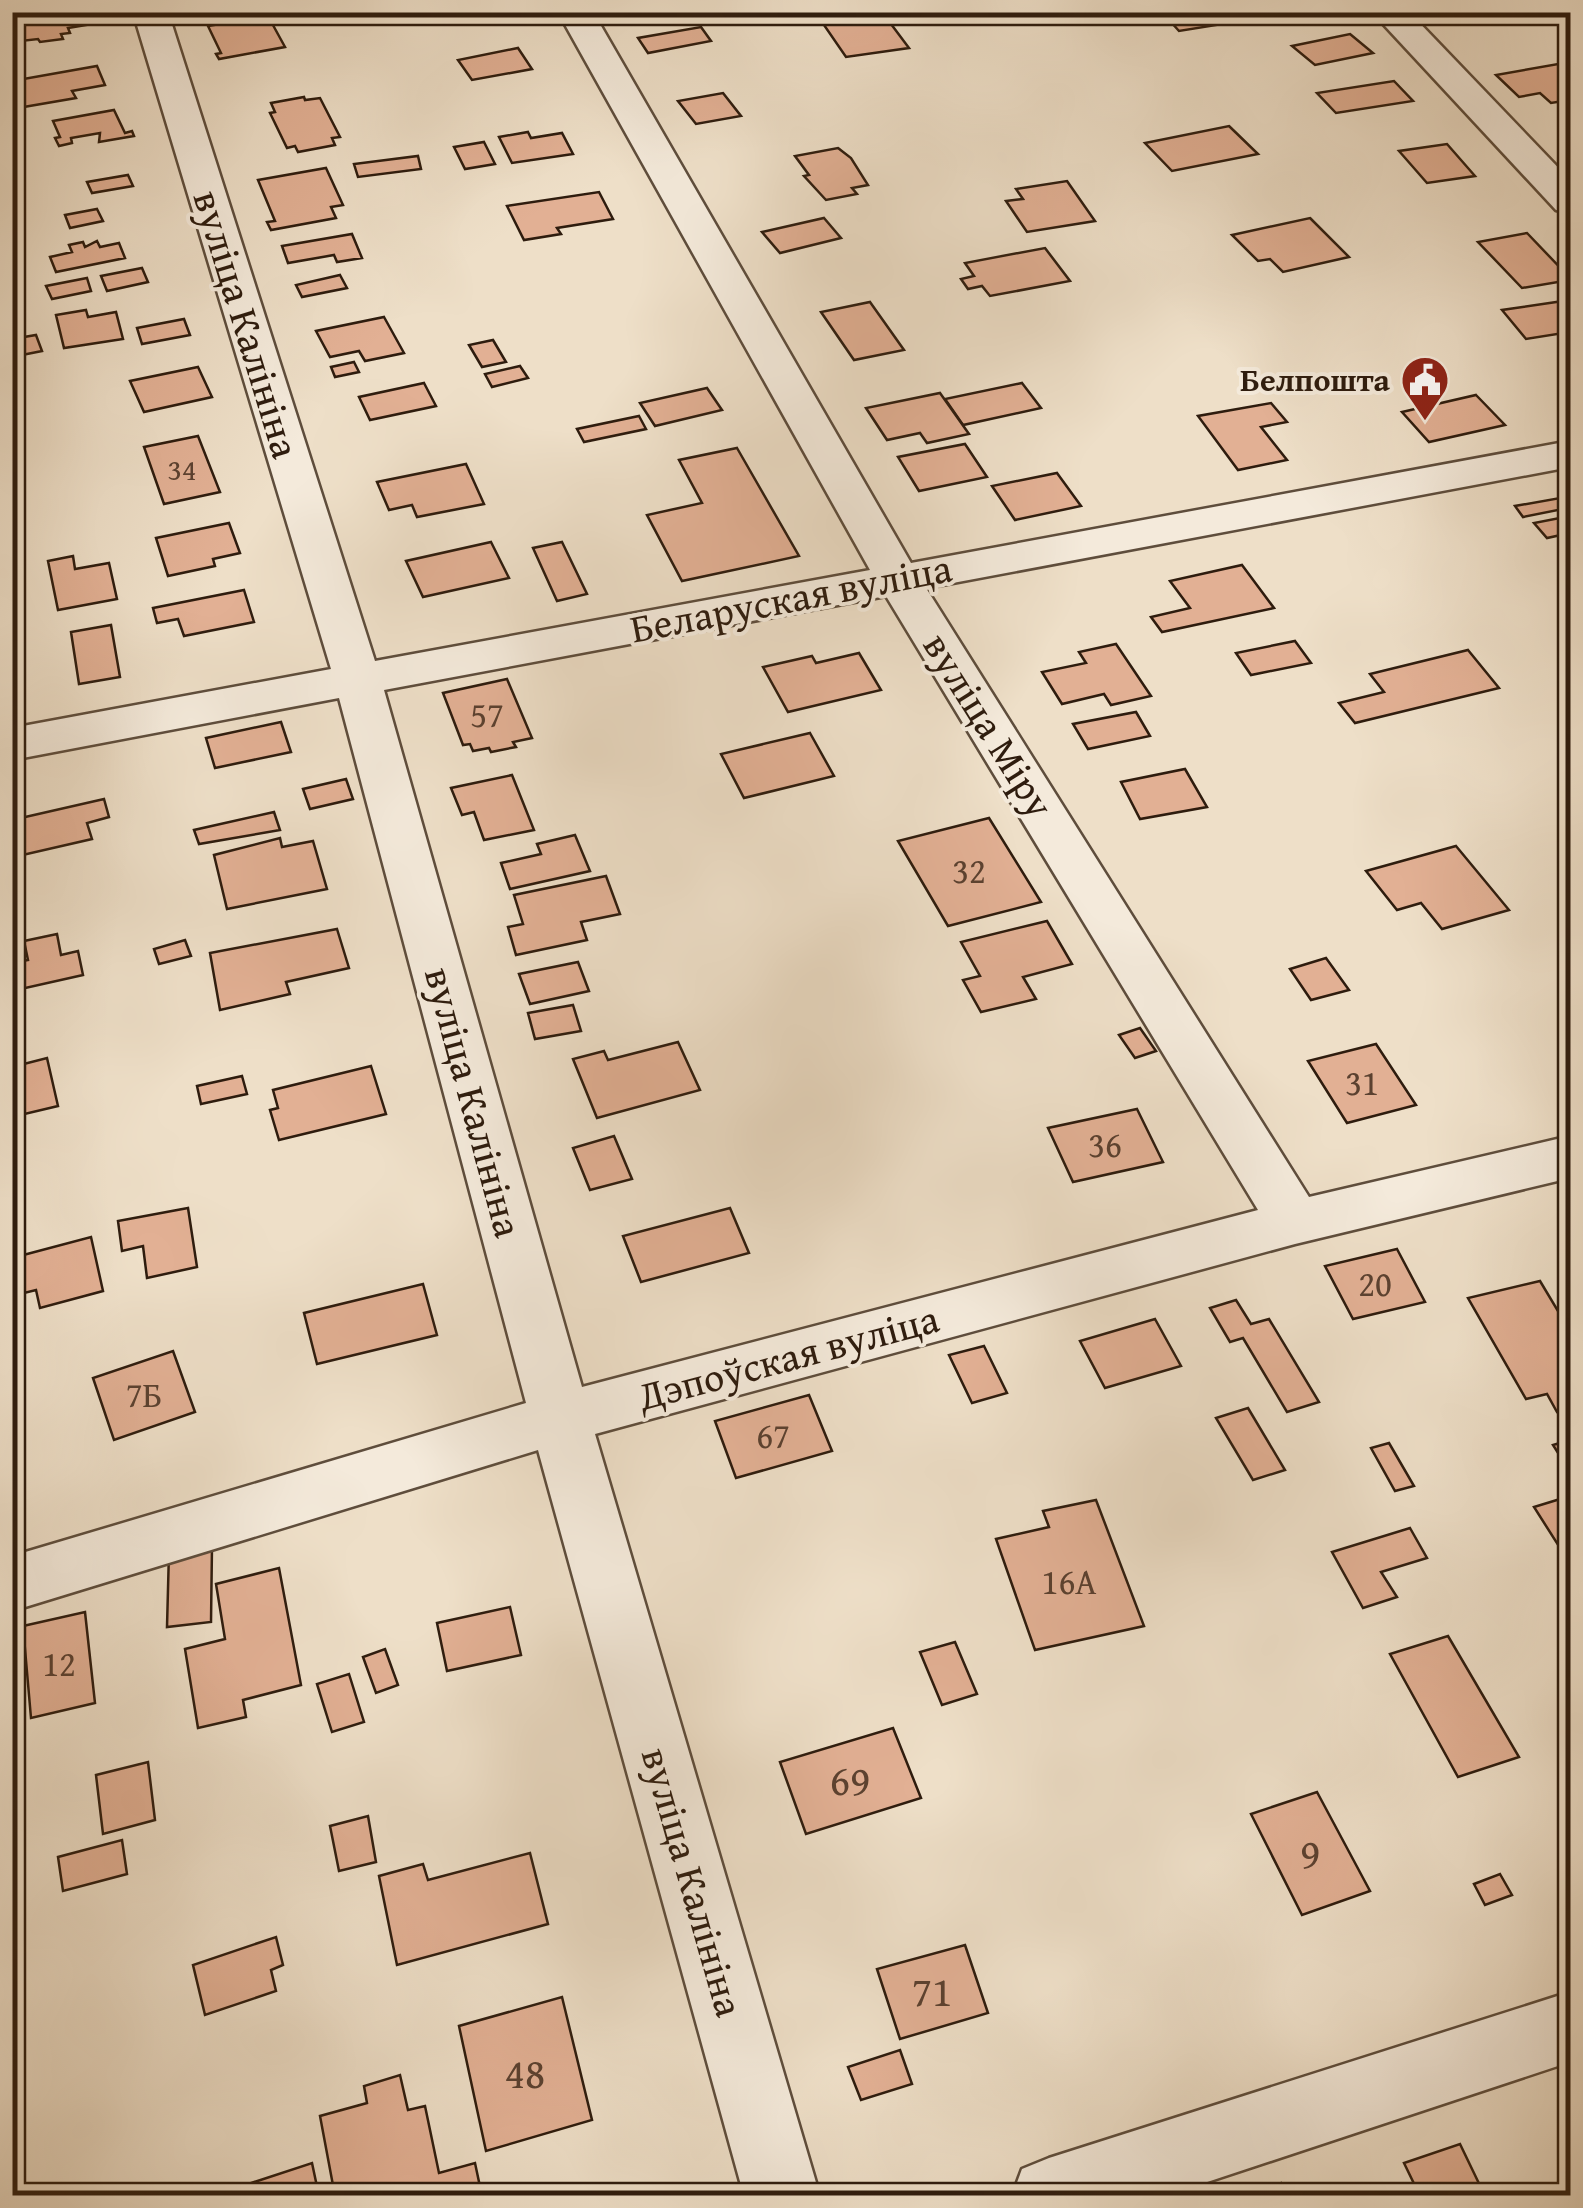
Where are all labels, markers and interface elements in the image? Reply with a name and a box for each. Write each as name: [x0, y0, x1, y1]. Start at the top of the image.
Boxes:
street label: вуліца Калініна: [179, 183, 316, 465]
public building icon: Белпошта: [1399, 354, 1451, 422]
place label: Белпошта: [1240, 356, 1391, 403]
house number: 34: [168, 447, 196, 491]
street label: Беларуская вуліца: [625, 537, 957, 658]
street label: вуліца Міру: [909, 621, 1070, 829]
house number: 57: [470, 689, 504, 740]
house number: 32: [952, 845, 986, 896]
street label: вуліца Калініна: [410, 960, 539, 1243]
house number: 31: [1345, 1057, 1379, 1108]
house number: 36: [1088, 1119, 1122, 1170]
house number: 20: [1358, 1258, 1392, 1309]
street label: Дэпоўская вуліца: [630, 1288, 945, 1425]
house number: 7Б: [126, 1369, 162, 1420]
house number: 67: [756, 1410, 790, 1461]
house number: 16А: [1042, 1556, 1096, 1607]
house number: 12: [42, 1638, 76, 1689]
street label: вуліца Калініна: [627, 1740, 760, 2023]
house number: 69: [830, 1749, 870, 1810]
house number: 9: [1300, 1822, 1320, 1883]
house number: 71: [912, 1960, 952, 2021]
house number: 48: [505, 2042, 545, 2103]

